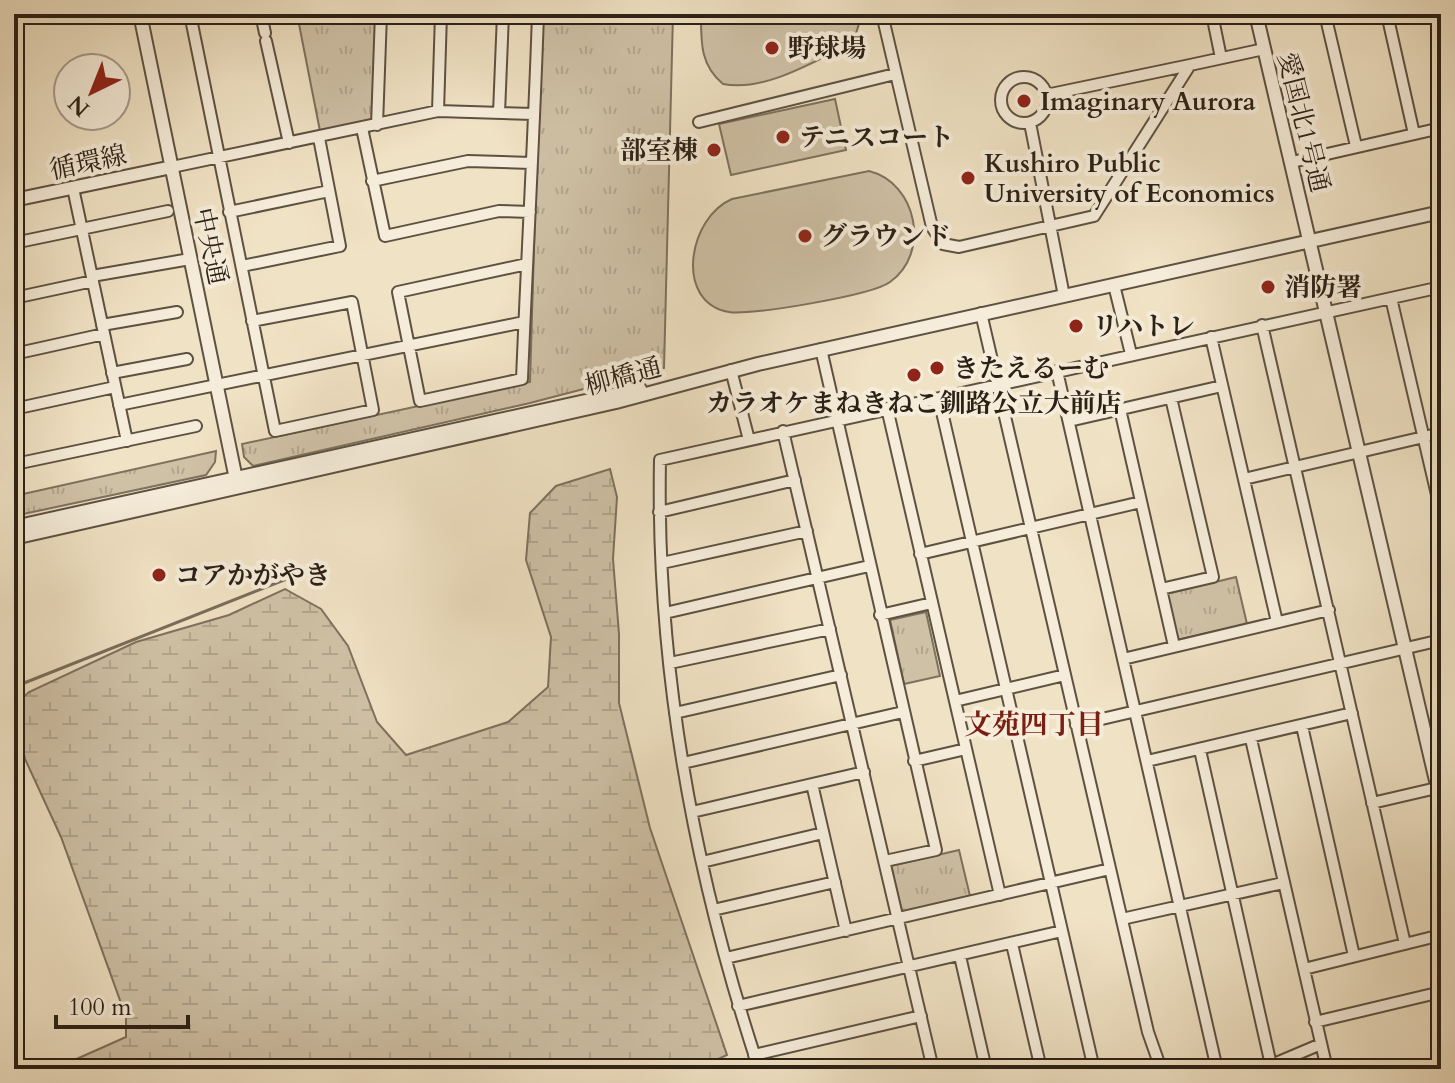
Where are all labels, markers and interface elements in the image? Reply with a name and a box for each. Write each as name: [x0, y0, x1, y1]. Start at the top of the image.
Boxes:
place label: 野球場: [788, 31, 866, 66]
marker: 野球場: [763, 39, 781, 57]
street label: 愛国北1号通: [1269, 48, 1338, 196]
north arrow: [52, 52, 132, 132]
place label: Imaginary Aurora: [1040, 84, 1256, 119]
text: N: [62, 88, 96, 123]
marker: Imaginary Aurora: [1015, 92, 1033, 110]
place label: テニスコート: [799, 120, 954, 155]
marker: テニスコート: [774, 128, 792, 146]
place label: 部室棟: [620, 133, 698, 168]
street label: 循環線: [46, 137, 130, 188]
marker: 部室棟: [705, 141, 723, 159]
place label: Kushiro Public University of Economics: [984, 146, 1275, 211]
marker: Kushiro Public University of Economics: [959, 169, 977, 187]
street label: 中央通: [185, 204, 236, 288]
place label: グラウンド: [821, 219, 951, 254]
marker: グラウンド: [796, 227, 814, 245]
place label: 消防署: [1284, 270, 1362, 305]
marker: 消防署: [1259, 278, 1277, 296]
place label: リハトレ: [1092, 309, 1195, 344]
marker: リハトレ: [1067, 317, 1085, 335]
street label: 柳橋通: [581, 349, 665, 403]
place label: きたえるーむ: [953, 351, 1109, 386]
marker: きたえるーむ: [928, 359, 946, 377]
marker: カラオケまねきねこ釧路公立大前店: [905, 366, 923, 384]
place label: カラオケまねきねこ釧路公立大前店: [706, 386, 1122, 421]
place label: コアかがやき: [175, 558, 331, 593]
marker: コアかがやき: [150, 566, 168, 584]
district label: 文苑四丁目: [964, 706, 1104, 744]
scale bar: [56, 979, 188, 1029]
text: 100 m: [68, 991, 132, 1024]

